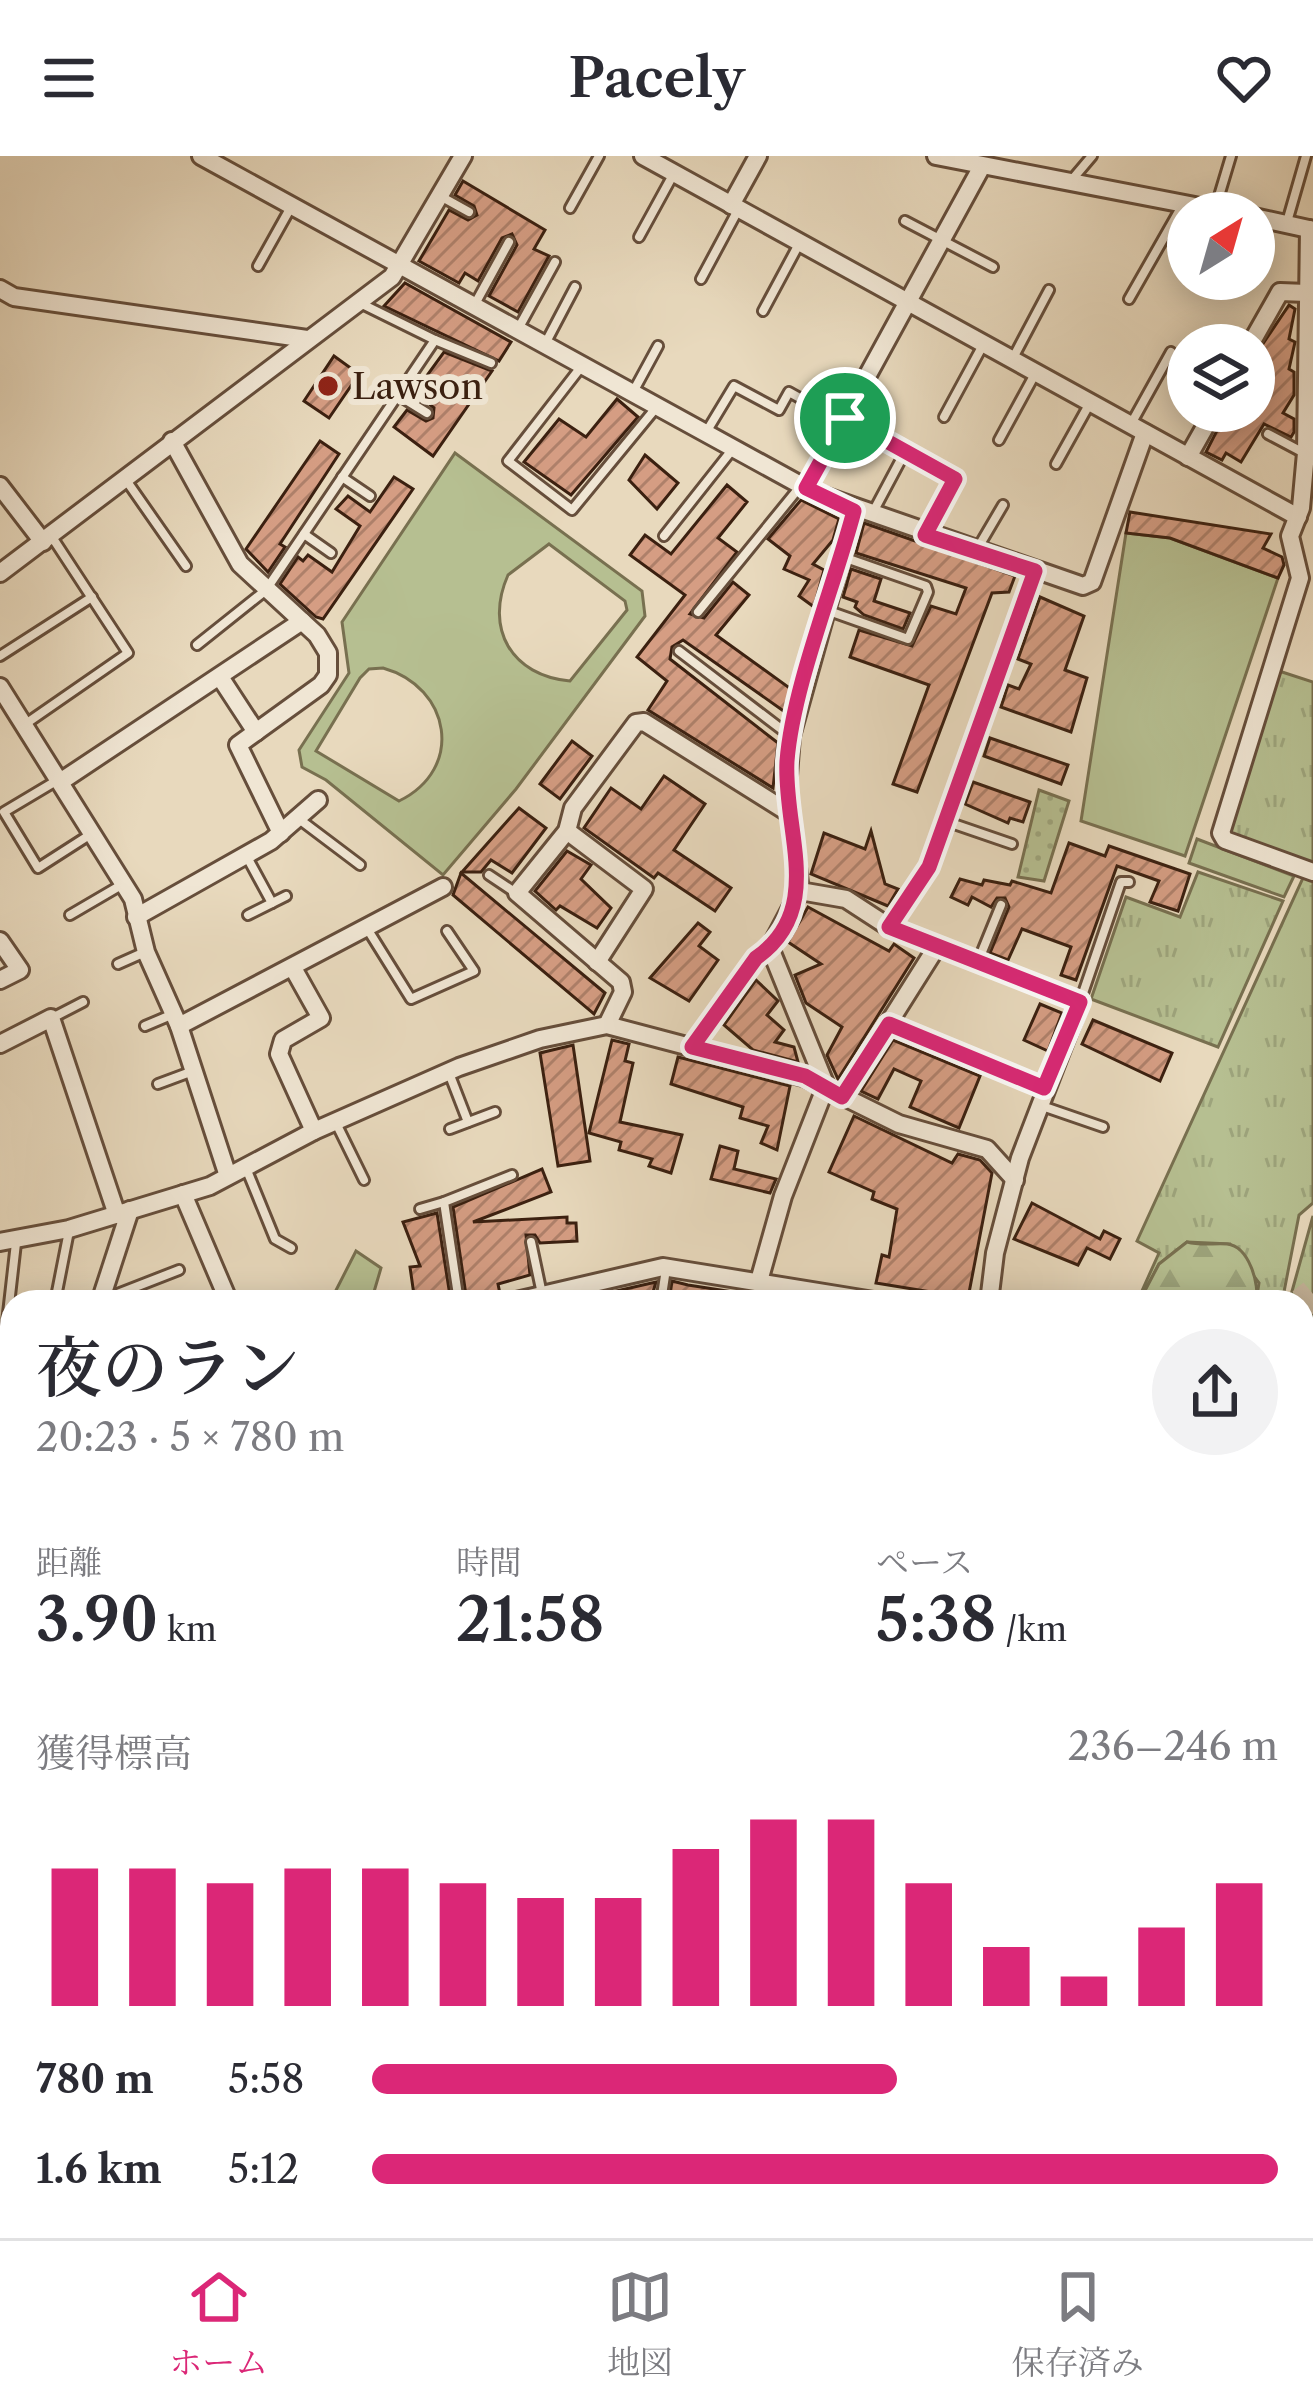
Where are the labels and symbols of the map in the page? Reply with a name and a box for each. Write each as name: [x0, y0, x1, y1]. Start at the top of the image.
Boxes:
north arrow: [1167, 192, 1275, 300]
place label: Lawson: [352, 364, 483, 408]
pin: [794, 367, 896, 469]
marker: Lawson: [315, 373, 341, 399]

